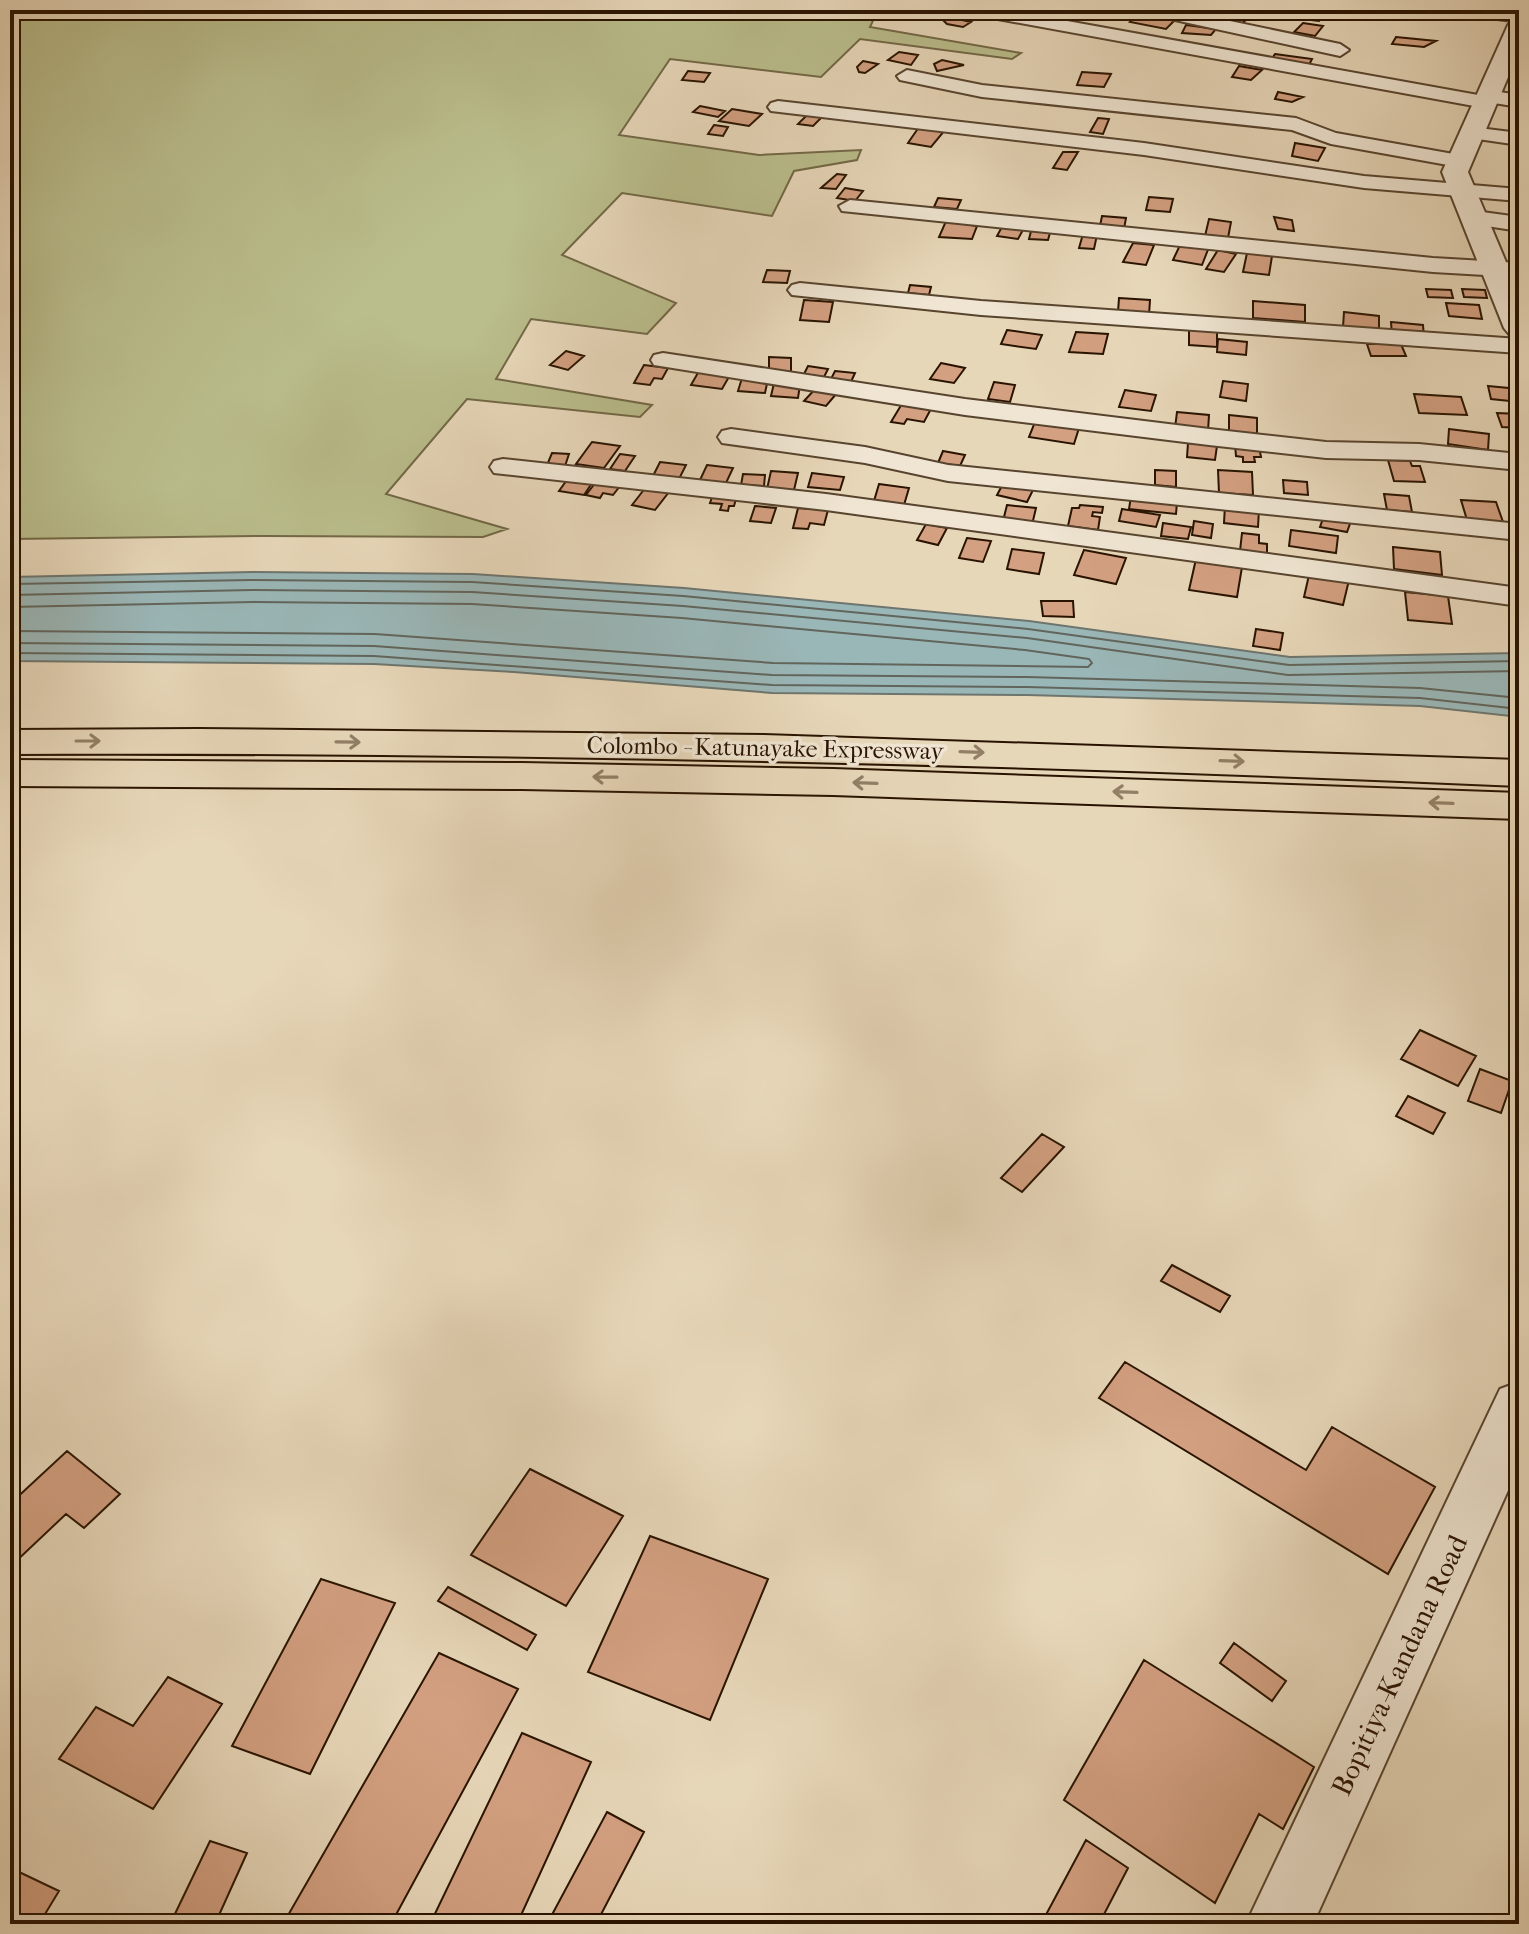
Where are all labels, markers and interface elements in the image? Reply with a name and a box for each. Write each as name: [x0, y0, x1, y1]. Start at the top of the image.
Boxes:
street label: Colombo - Katunayake Expressway: [586, 731, 945, 765]
one-way arrow: [74, 733, 101, 749]
one-way arrow: [334, 734, 361, 750]
one-way arrow: [958, 745, 985, 760]
one-way arrow: [1218, 753, 1245, 768]
one-way arrow: [592, 770, 619, 785]
one-way arrow: [852, 775, 879, 790]
one-way arrow: [1112, 784, 1139, 799]
one-way arrow: [1428, 796, 1455, 811]
street label: Bopitiya-Kandana Road: [1325, 1529, 1475, 1801]

